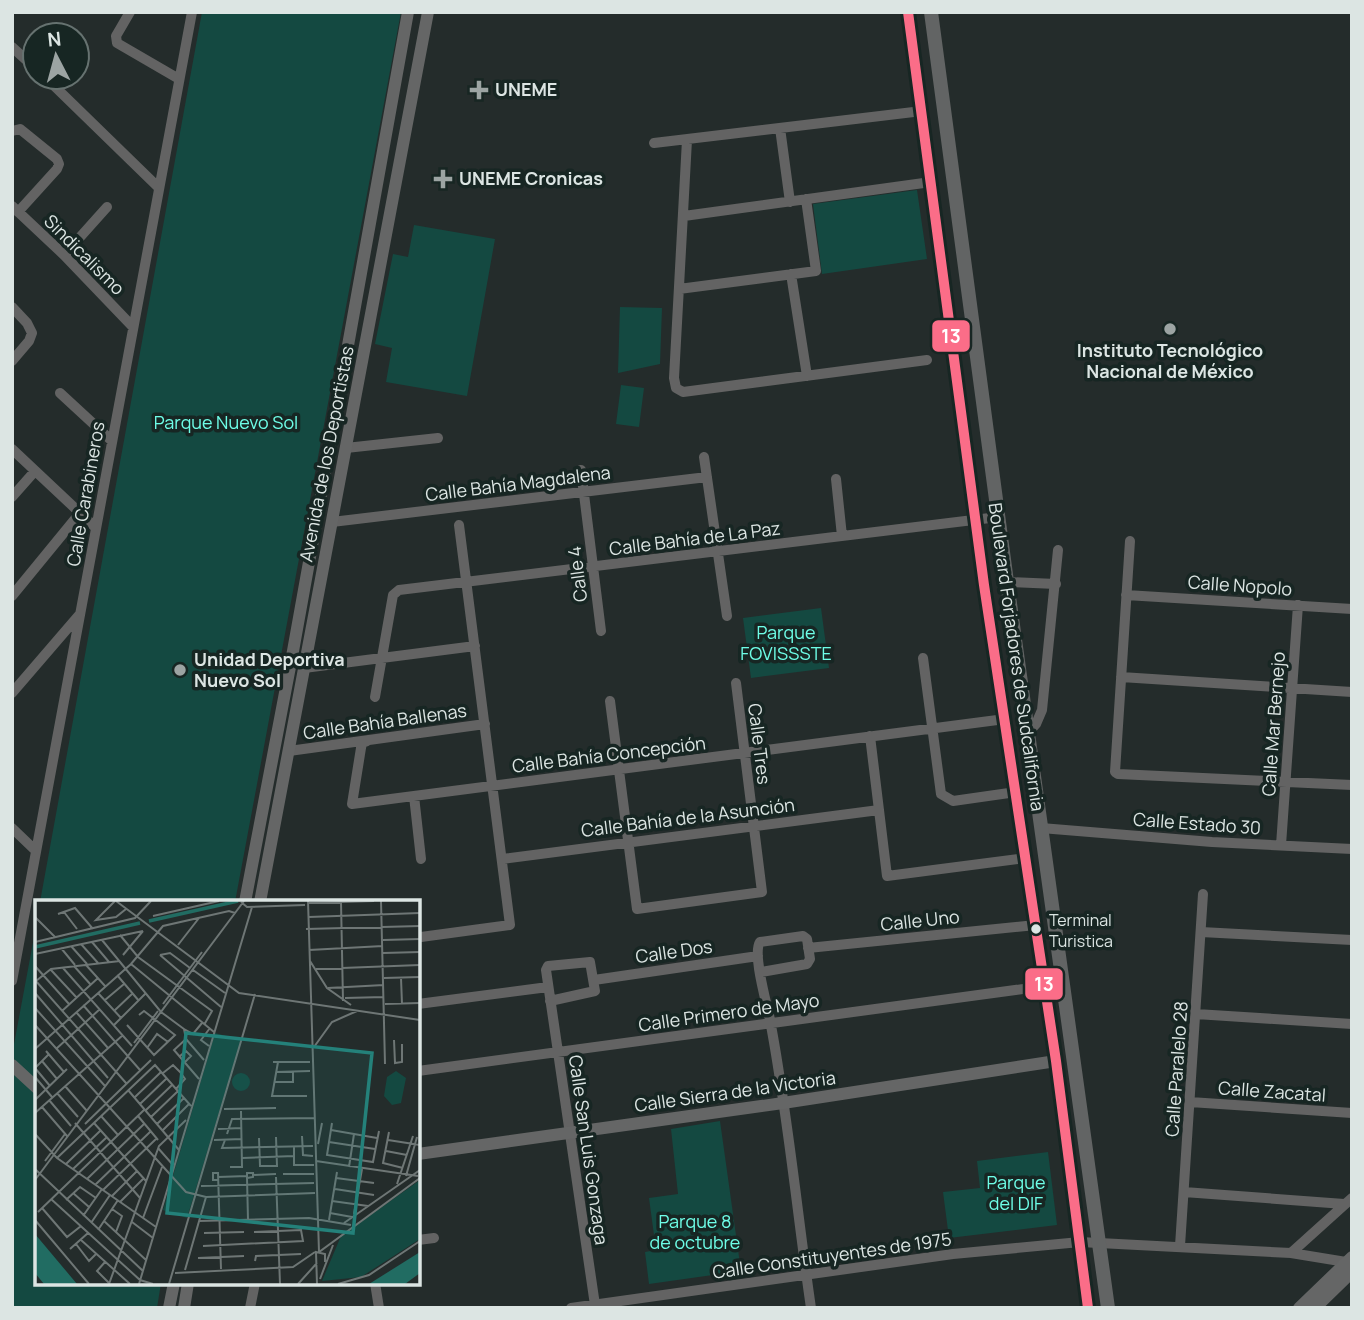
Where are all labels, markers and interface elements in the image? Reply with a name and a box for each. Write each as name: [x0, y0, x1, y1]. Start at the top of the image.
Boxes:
north arrow: [21, 21, 91, 91]
text: N: [46, 25, 62, 53]
place label: UNEME: [495, 77, 557, 101]
marker: UNEME: [469, 80, 489, 100]
place label: UNEME Cronicas: [459, 166, 603, 190]
marker: UNEME Cronicas: [433, 169, 453, 189]
street label: Sindicalismo: [39, 209, 130, 300]
line badge: 13: [931, 319, 971, 353]
marker: Instituto Tecnológico Nacional de México: [1162, 321, 1178, 337]
text: 13: [941, 323, 961, 349]
place label: Instituto Tecnológico Nacional de México: [1077, 338, 1263, 383]
street label: Avenida de los Deportistas: [293, 344, 359, 564]
park label: Parque Nuevo Sol: [154, 410, 298, 434]
street label: Calle Carabineros: [60, 419, 110, 568]
street label: Calle Bahía Magdalena: [424, 460, 612, 506]
street label: Boulevard Forjadores de Sudcalifornia: [983, 501, 1051, 813]
street label: Calle Bahía de La Paz: [608, 516, 782, 560]
street label: Calle 4: [562, 545, 592, 603]
street label: Calle Nopolo: [1187, 569, 1293, 601]
park label: Parque FOVISSSTE: [740, 620, 832, 665]
place label: Unidad Deportiva Nuevo Sol: [194, 647, 345, 692]
street label: Calle Mar Bernejo: [1256, 651, 1290, 797]
marker: Unidad Deportiva Nuevo Sol: [172, 662, 188, 678]
street label: Calle Bahía Ballenas: [302, 698, 468, 744]
street label: Calle Tres: [743, 702, 777, 786]
street label: Calle Bahía Concepción: [511, 730, 707, 778]
street label: Calle Bahía de la Asunción: [580, 792, 796, 842]
street label: Calle Estado 30: [1132, 807, 1262, 839]
inset map: [35, 900, 420, 1285]
street label: Calle Uno: [879, 904, 961, 936]
place label: Terminal Turistica: [1049, 909, 1113, 952]
marker: Terminal Turistica: [1029, 922, 1043, 936]
street label: Calle Dos: [634, 934, 714, 968]
line badge: 13: [1024, 967, 1064, 1001]
text: 13: [1034, 971, 1054, 997]
street label: Calle Primero de Mayo: [637, 987, 821, 1037]
street label: Calle Paralelo 28: [1159, 1000, 1193, 1138]
street label: Calle San Luis Gonzaga: [564, 1053, 614, 1246]
street label: Calle Sierra de la Victoria: [633, 1065, 837, 1117]
street label: Calle Zacatal: [1217, 1075, 1327, 1107]
park label: Parque del DIF: [987, 1170, 1045, 1215]
park label: Parque 8 de octubre: [650, 1209, 740, 1254]
street label: Calle Constituyentes de 1975: [711, 1226, 953, 1284]

